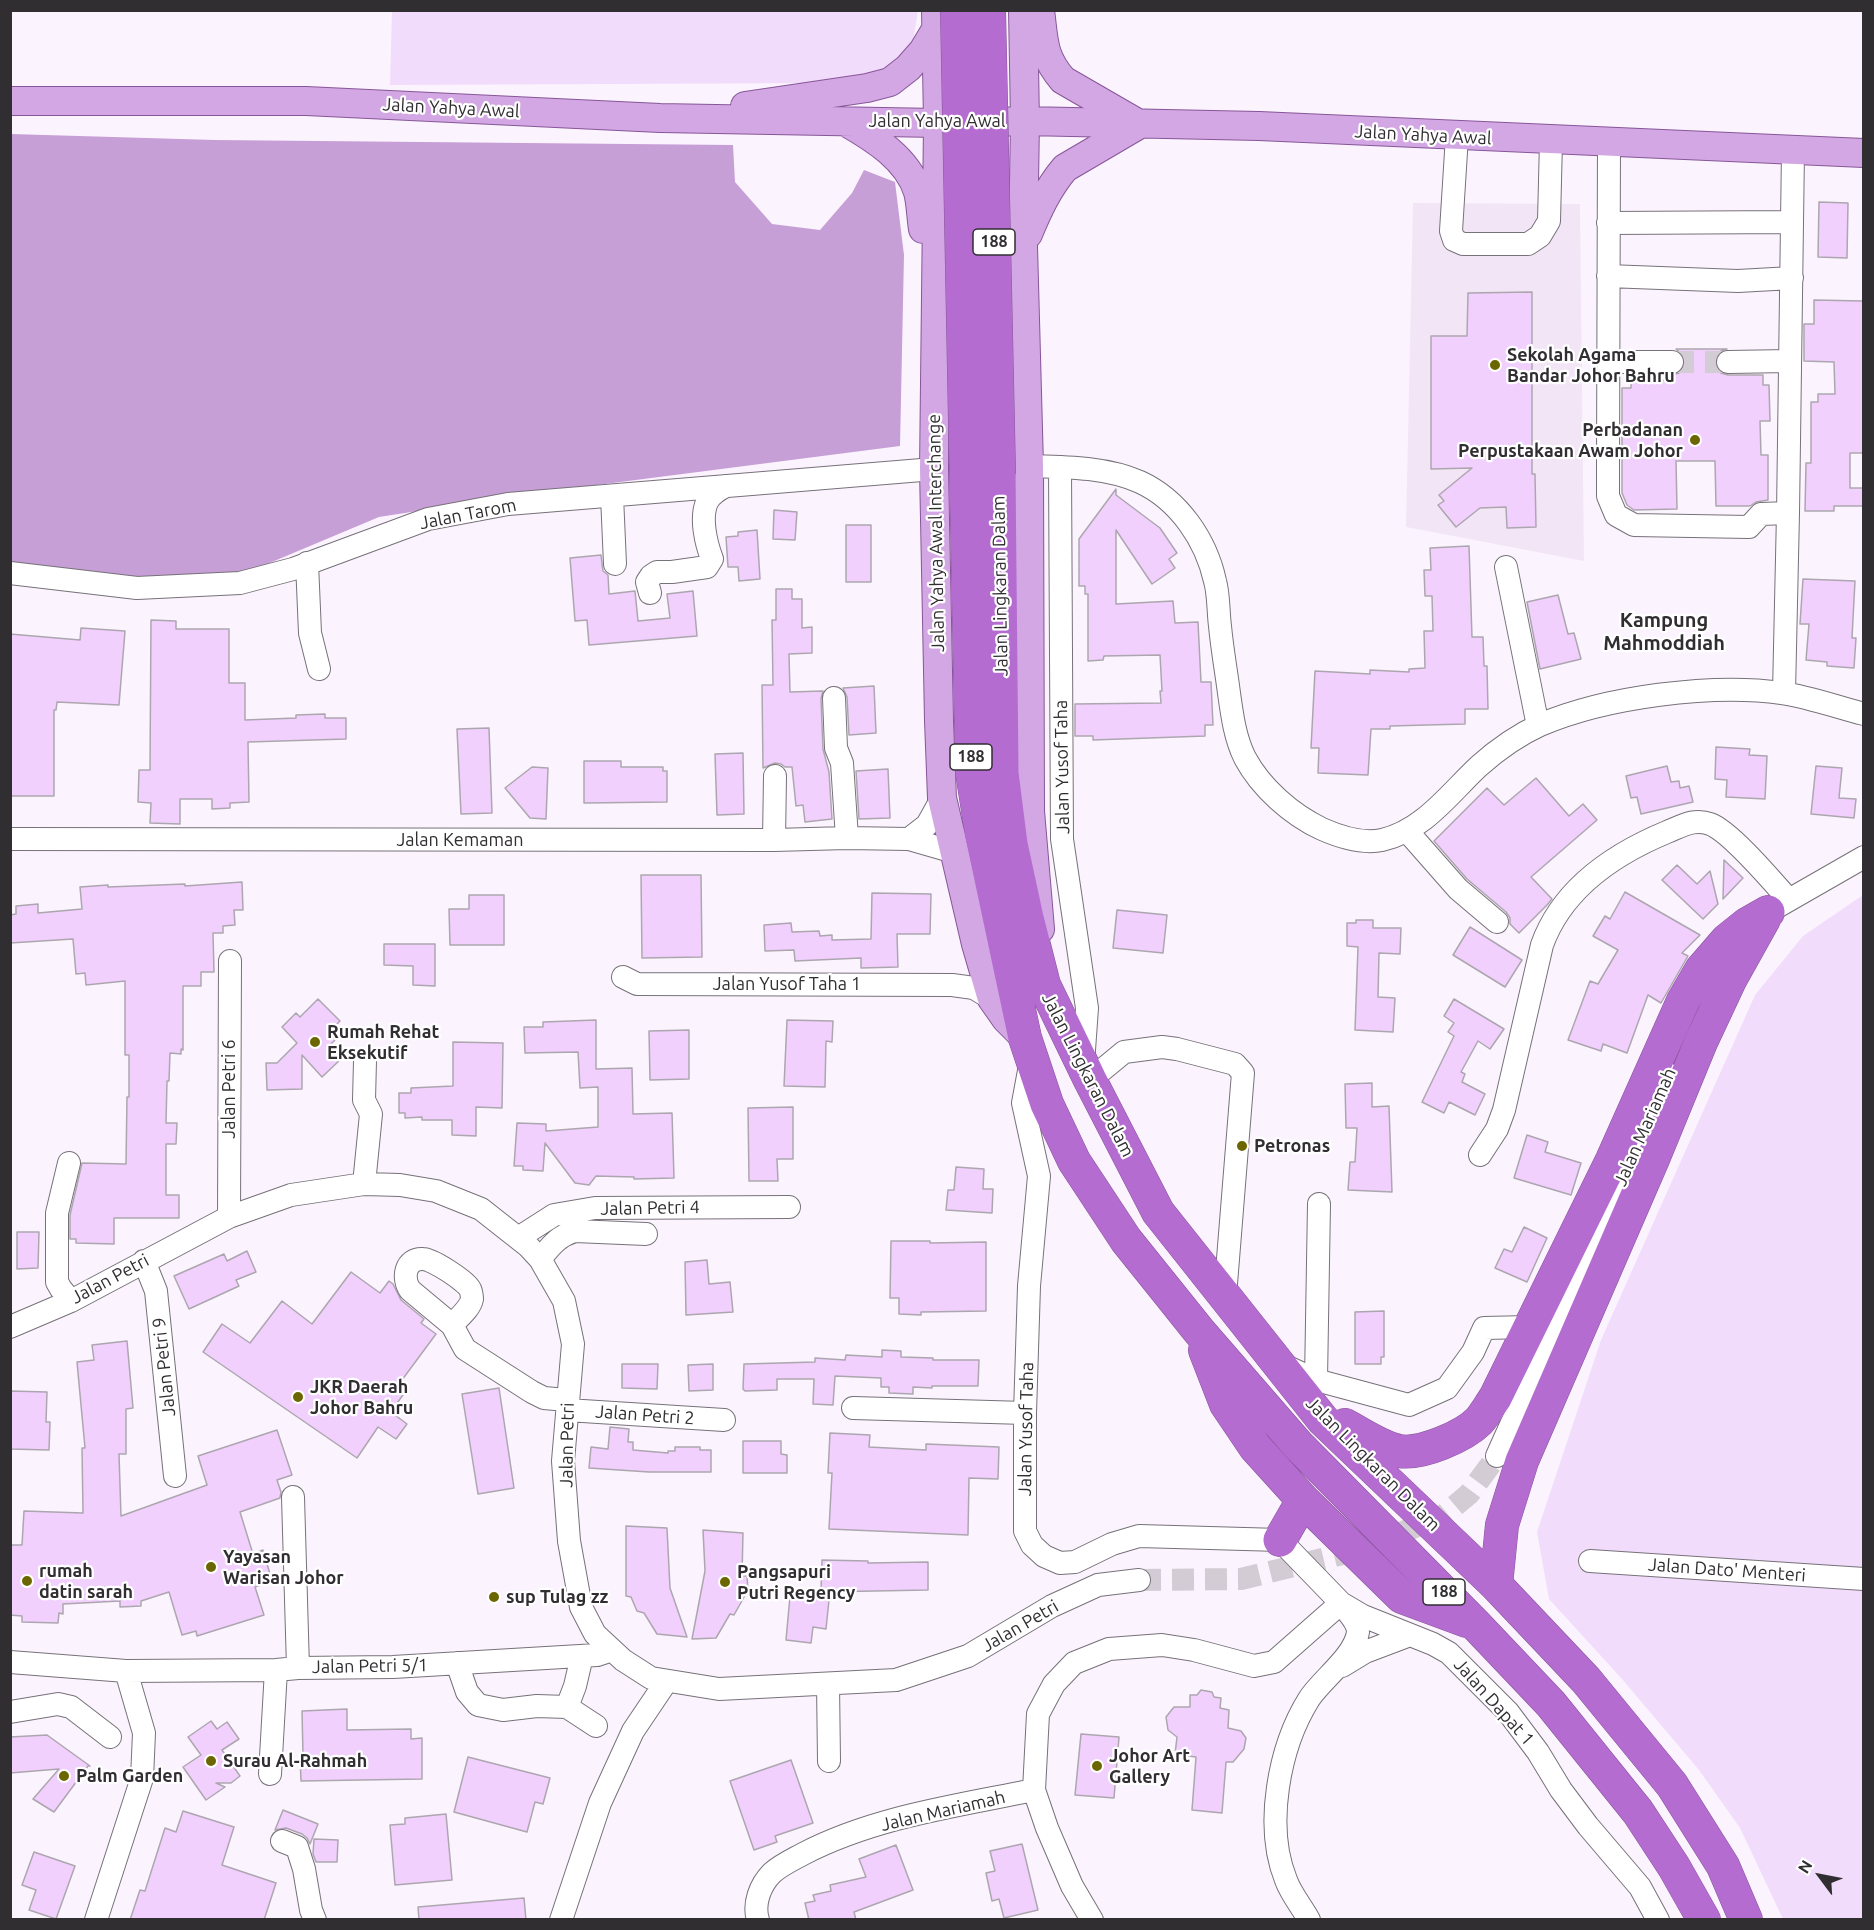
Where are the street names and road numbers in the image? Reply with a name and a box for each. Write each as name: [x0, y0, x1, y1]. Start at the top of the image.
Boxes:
street label: Jalan Yahya Awal: [382, 94, 520, 122]
street label: Jalan Yahya Awal: [868, 110, 1006, 132]
street label: Jalan Yahya Awal: [1354, 121, 1492, 149]
road number: 188: [973, 229, 1015, 255]
street label: Jalan Yahya Awal Interchange: [923, 414, 949, 652]
street label: Jalan Tarom: [418, 494, 518, 534]
street label: Jalan Lingkaran Dalam: [988, 495, 1012, 677]
street label: Jalan Yusof Taha: [1050, 700, 1074, 834]
road number: 188: [950, 744, 992, 770]
street label: Jalan Kemaman: [396, 829, 524, 851]
street label: Jalan Yusof Taha 1: [713, 973, 861, 995]
street label: Jalan Lingkaran Dalam: [1037, 989, 1139, 1161]
street label: Jalan Petri 6: [218, 1039, 240, 1139]
street label: Jalan Mariamah: [1609, 1065, 1681, 1189]
street label: Jalan Petri 4: [600, 1196, 700, 1220]
street label: Jalan Petri: [67, 1249, 153, 1309]
street label: Jalan Petri 9: [148, 1316, 180, 1418]
street label: Jalan Yusof Taha: [1014, 1362, 1038, 1496]
street label: Jalan Lingkaran Dalam: [1301, 1392, 1445, 1536]
street label: Jalan Petri 2: [595, 1401, 695, 1429]
street label: Jalan Petri: [555, 1402, 579, 1488]
street label: Jalan Dato' Menteri: [1647, 1554, 1807, 1586]
road number: 188: [1423, 1579, 1465, 1605]
street label: Jalan Petri: [978, 1595, 1062, 1657]
street label: Jalan Petri 5/1: [312, 1654, 428, 1678]
street label: Jalan Dapat 1: [1449, 1654, 1539, 1750]
street label: Jalan Mariamah: [879, 1786, 1007, 1836]

